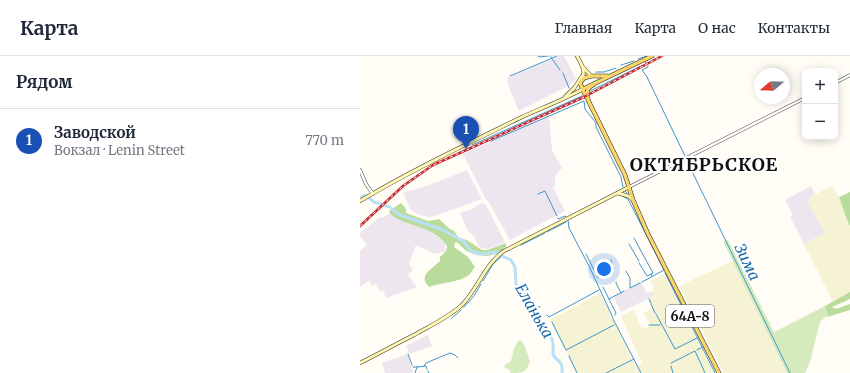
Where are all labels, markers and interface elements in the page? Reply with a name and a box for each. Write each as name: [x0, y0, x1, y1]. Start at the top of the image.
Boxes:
text: Карта: [20, 16, 78, 40]
text: Главная: [554, 19, 612, 37]
text: Карта: [634, 19, 676, 37]
text: О нас: [698, 19, 736, 37]
text: Контакты: [758, 19, 830, 37]
north arrow: [754, 68, 790, 104]
map controls: [802, 68, 838, 140]
button: +: [802, 68, 838, 104]
text: Рядом: [16, 71, 72, 93]
button: −: [802, 104, 838, 140]
pin: 1: [453, 116, 479, 149]
text: Заводской: [54, 123, 136, 142]
text: 1: [26, 132, 32, 149]
text: 770 m: [305, 132, 344, 149]
text: Вокзал · Lenin Street: [54, 142, 185, 159]
district label: ОКТЯБРЬСКОЕ: [630, 153, 778, 176]
water label: Зима: [730, 240, 765, 283]
your location: [594, 259, 614, 279]
water label: Еланька: [511, 280, 558, 342]
road number: 64А-8: [666, 305, 714, 327]

